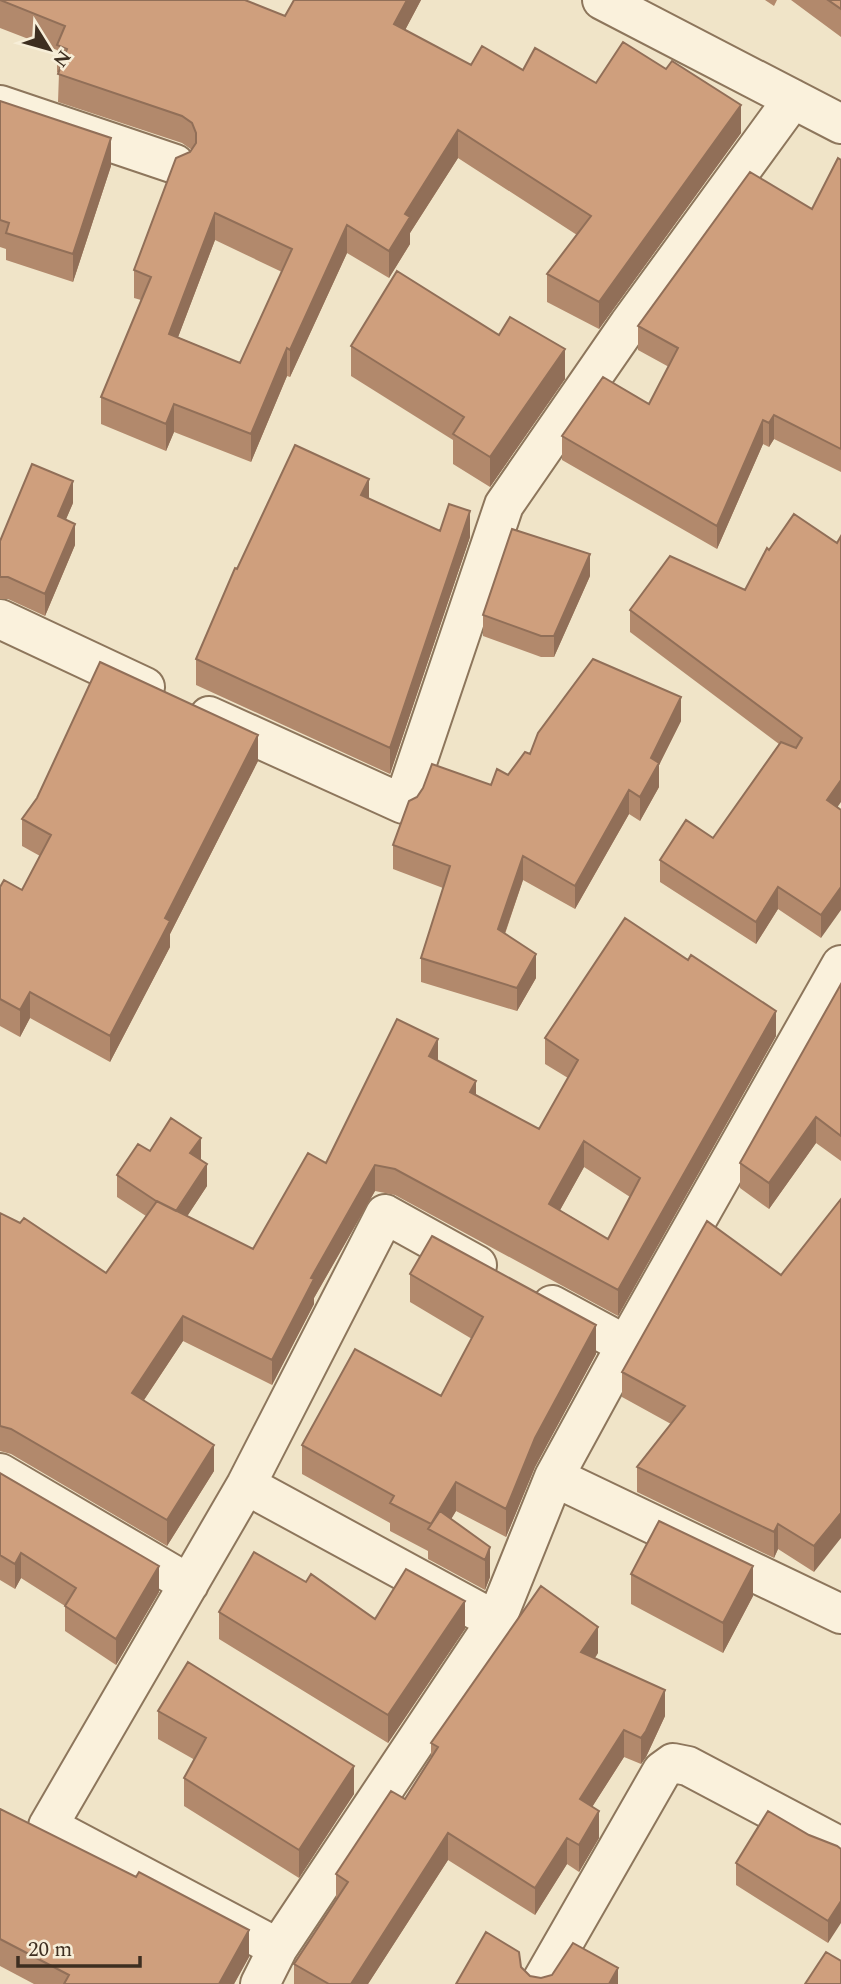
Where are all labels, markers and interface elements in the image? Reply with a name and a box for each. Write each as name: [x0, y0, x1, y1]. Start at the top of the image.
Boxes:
north arrow: [14, 14, 84, 84]
text: N: [45, 43, 78, 73]
scale bar: [18, 1924, 140, 1968]
text: 20 m: [28, 1934, 72, 1966]

